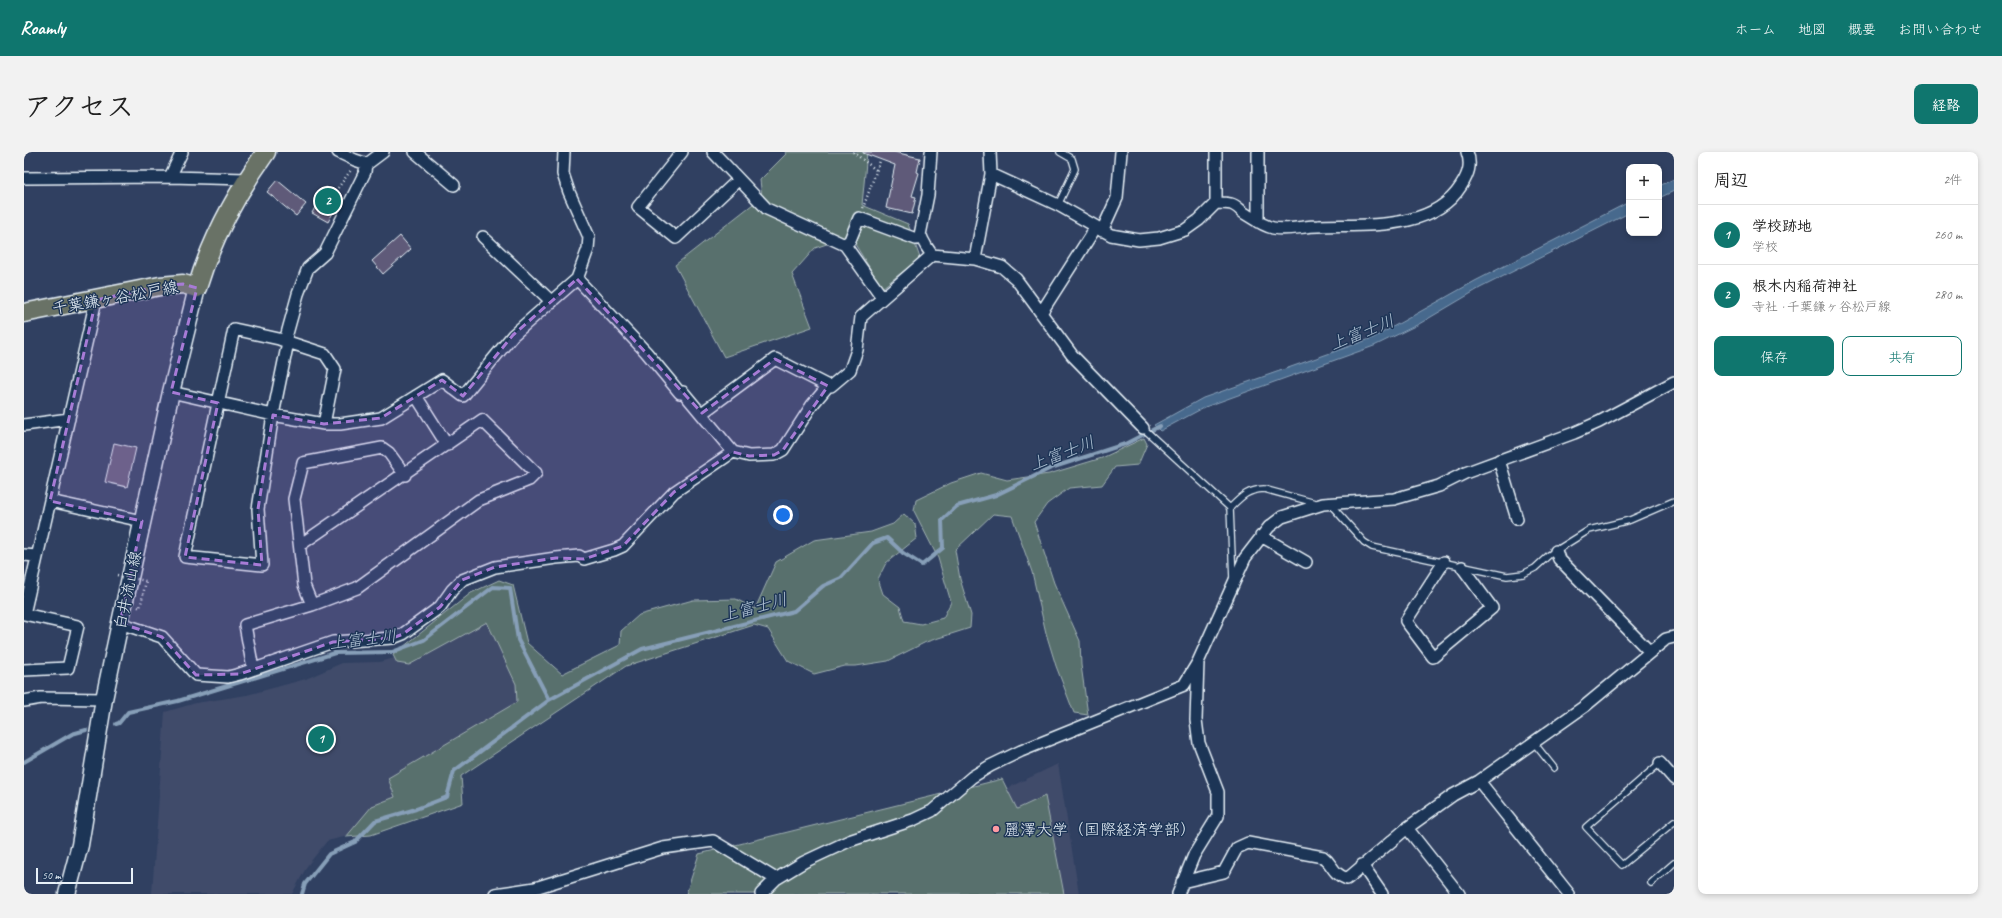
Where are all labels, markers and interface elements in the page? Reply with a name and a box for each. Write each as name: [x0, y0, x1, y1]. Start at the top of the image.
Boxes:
text: Roamly: [20, 16, 66, 40]
text: ホーム: [1735, 21, 1776, 38]
text: 地図: [1798, 21, 1826, 38]
text: 概要: [1848, 21, 1876, 38]
text: お問い合わせ: [1898, 21, 1982, 38]
button: 経路: [1914, 84, 1978, 124]
text: アクセス: [24, 89, 134, 124]
map controls: [1626, 164, 1662, 236]
button: +: [1626, 164, 1662, 200]
text: 周辺: [1714, 170, 1748, 191]
text: 2件: [1943, 172, 1962, 188]
pin: 2: [315, 186, 341, 216]
button: −: [1626, 200, 1662, 236]
text: 学校跡地: [1752, 217, 1812, 236]
text: 1: [1724, 227, 1730, 243]
text: 260 m: [1934, 227, 1962, 243]
text: 学校: [1752, 239, 1778, 255]
street label: 千葉鎌ヶ谷松戸線: [50, 277, 180, 319]
text: 根木内稲荷神社: [1752, 277, 1857, 296]
text: 2: [1724, 287, 1730, 303]
text: 280 m: [1934, 287, 1962, 303]
text: 寺社 · 千葉鎌ヶ谷松戸線: [1752, 299, 1891, 315]
water label: 上富士川: [1327, 310, 1398, 355]
button: 保存: [1714, 336, 1834, 376]
button: 共有: [1842, 336, 1962, 376]
water label: 上富士川: [1027, 431, 1098, 475]
your location: [773, 505, 793, 525]
street label: 白井流山線: [110, 549, 146, 631]
water label: 上富士川: [719, 589, 790, 626]
water label: 上富士川: [328, 625, 398, 654]
pin: 1: [308, 724, 334, 754]
place label: 麗澤大学（国際経済学部）: [1004, 820, 1196, 840]
marker: 麗澤大学（国際経済学部）: [991, 824, 1001, 834]
scale bar: [36, 866, 133, 885]
text: 50 m: [42, 868, 61, 882]

